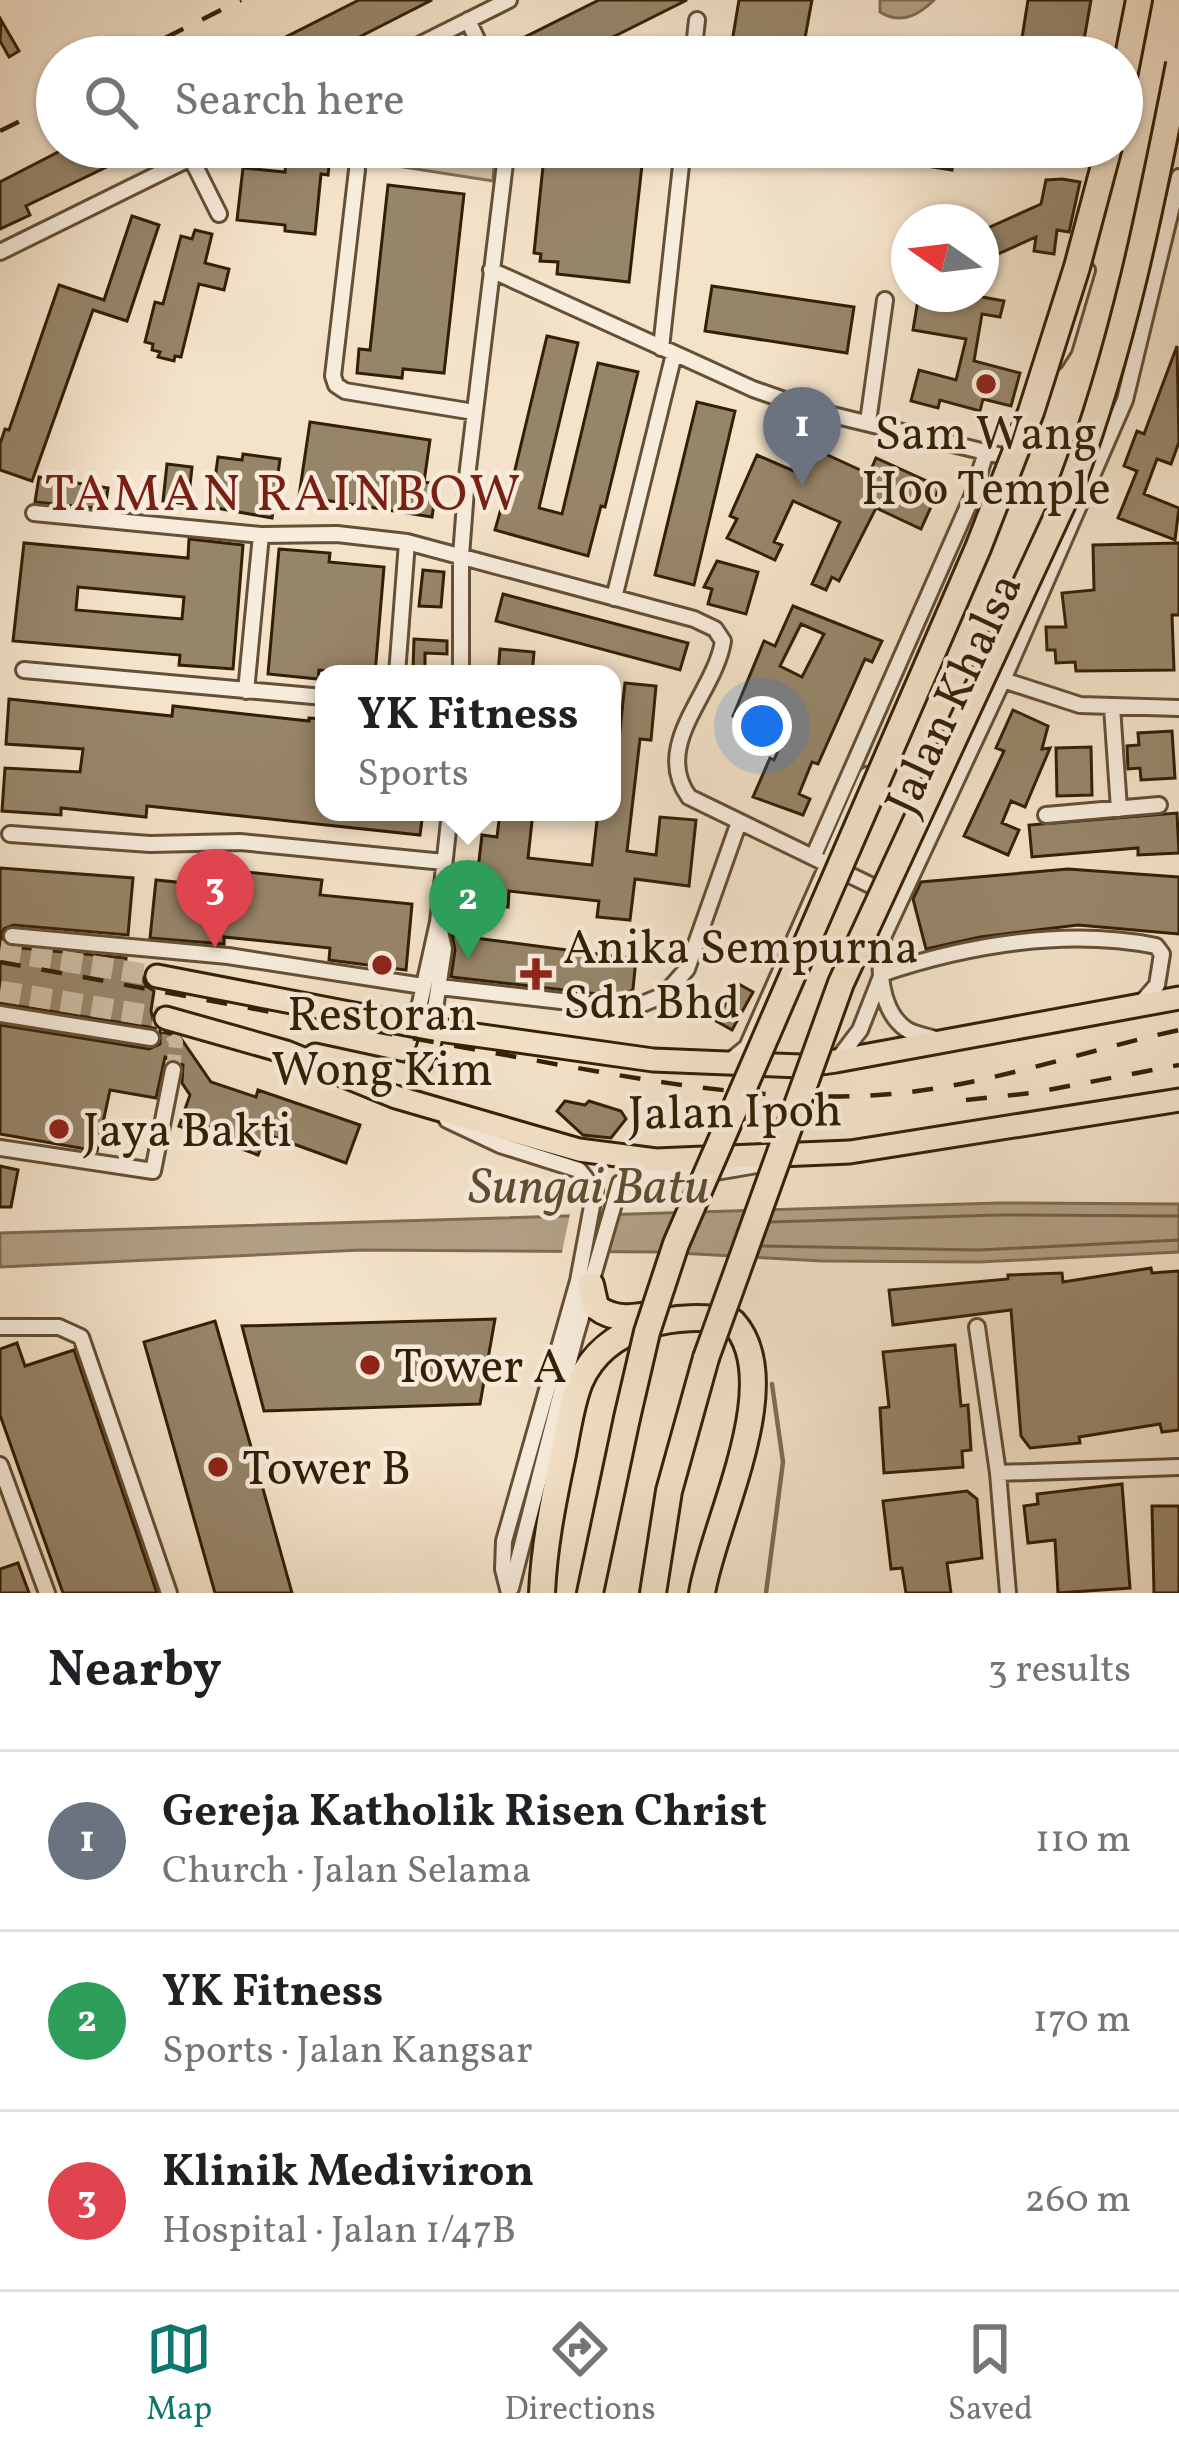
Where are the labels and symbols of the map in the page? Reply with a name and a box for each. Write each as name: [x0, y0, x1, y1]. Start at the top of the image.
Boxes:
north arrow: [891, 204, 999, 312]
marker: Sam Wang Hoo Temple: [973, 371, 999, 397]
pin: 1: [763, 387, 841, 486]
place label: Sam Wang Hoo Temple: [861, 403, 1111, 525]
district label: TAMAN RAINBOW: [45, 461, 523, 532]
street label: Jalan Khalsa: [871, 563, 1041, 827]
your location: [732, 696, 792, 756]
pin: 3: [176, 849, 254, 948]
pin: 2: [429, 860, 507, 959]
place label: Anika Sempurna Sdn Bhd: [563, 917, 919, 1039]
marker: Restoran Wong Kim: [369, 952, 395, 978]
marker: Anika Sempurna Sdn Bhd: [520, 958, 552, 990]
place label: Restoran Wong Kim: [271, 984, 493, 1106]
street label: Jalan Ipoh: [627, 1079, 843, 1150]
place label: Jaya Bakti: [83, 1100, 292, 1167]
marker: Jaya Bakti: [46, 1116, 72, 1142]
water label: Sungai Batu: [468, 1154, 710, 1225]
place label: Tower A: [394, 1336, 567, 1403]
marker: Tower A: [357, 1352, 383, 1378]
place label: Tower B: [242, 1438, 411, 1505]
marker: Tower B: [205, 1454, 231, 1480]

